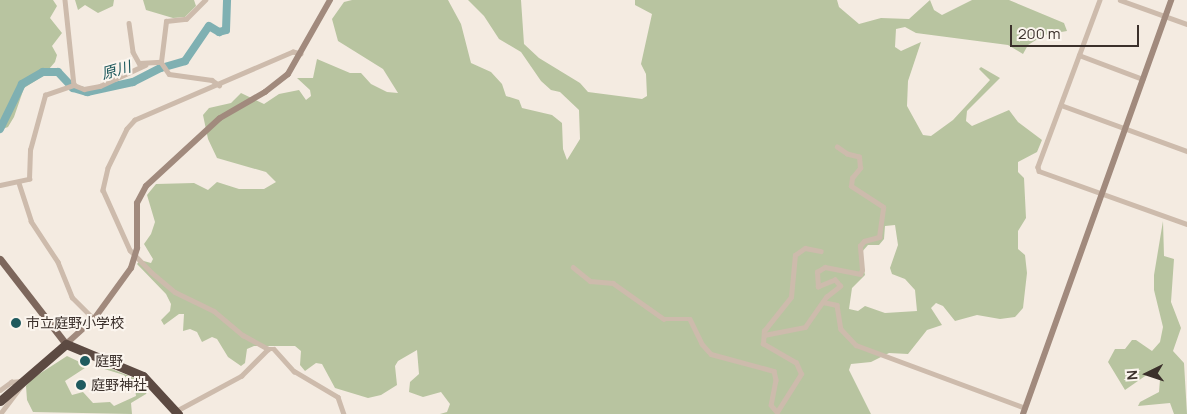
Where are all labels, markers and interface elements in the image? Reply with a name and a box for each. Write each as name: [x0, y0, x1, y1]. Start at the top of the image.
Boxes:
scale bar: [1012, 15, 1141, 47]
text: 200 m: [1018, 23, 1061, 44]
water label: 原川: [99, 57, 133, 83]
place label: 市立庭野小学校: [26, 315, 124, 331]
marker: 市立庭野小学校: [10, 317, 22, 329]
north arrow: [1122, 349, 1172, 399]
place label: 庭野: [95, 353, 123, 369]
marker: 庭野: [79, 355, 91, 367]
text: N: [1122, 369, 1141, 381]
place label: 庭野神社: [91, 377, 147, 393]
marker: 庭野神社: [75, 379, 87, 391]

